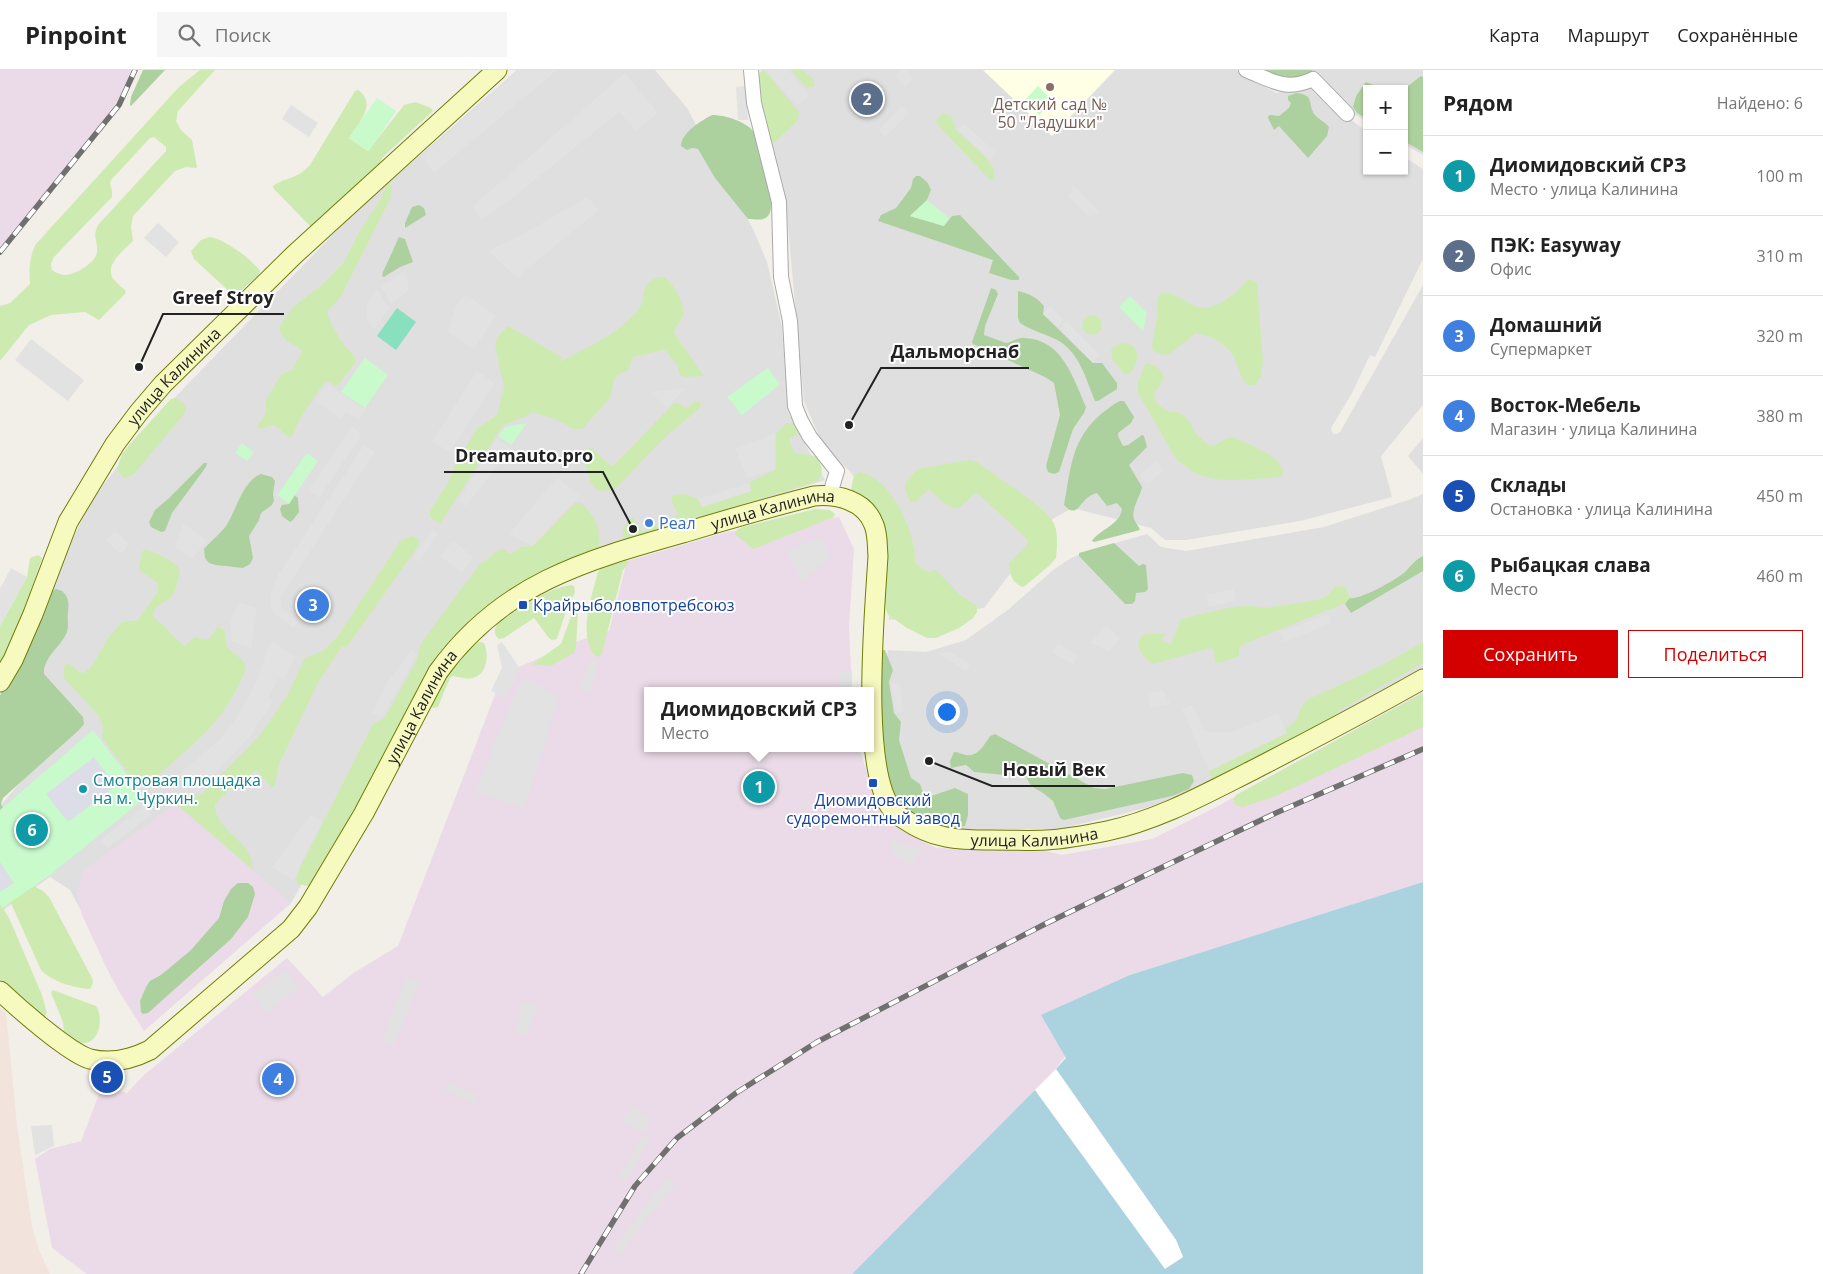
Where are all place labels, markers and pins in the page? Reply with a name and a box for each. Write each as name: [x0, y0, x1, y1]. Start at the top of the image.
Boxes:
pin: 2: [851, 80, 883, 118]
marker: Детский сад № 50 "Ладушки": [1044, 81, 1056, 93]
place label: Детский сад № 50 "Ладушки": [993, 93, 1107, 133]
callout: Greef Stroy: [163, 281, 284, 314]
callout: Дальморснаб: [881, 335, 1029, 368]
callout: Dreamauto.pro: [444, 439, 603, 472]
place label: Реал: [659, 512, 696, 534]
marker: Реал: [643, 517, 655, 529]
pin: 3: [297, 586, 329, 624]
place label: Крайрыболовпотребсоюз: [533, 594, 734, 616]
marker: Крайрыболовпотребсоюз: [517, 599, 529, 611]
callout: Новый Век: [992, 753, 1115, 786]
pin: 1: [743, 768, 775, 806]
place label: Смотровая площадка на м. Чуркин.: [93, 769, 261, 809]
marker: Диомидовский судоремонтный завод: [867, 777, 879, 789]
marker: Смотровая площадка на м. Чуркин.: [77, 783, 89, 795]
place label: Диомидовский судоремонтный завод: [786, 789, 960, 829]
pin: 6: [16, 811, 48, 849]
pin: 5: [91, 1058, 123, 1096]
pin: 4: [262, 1060, 294, 1098]

